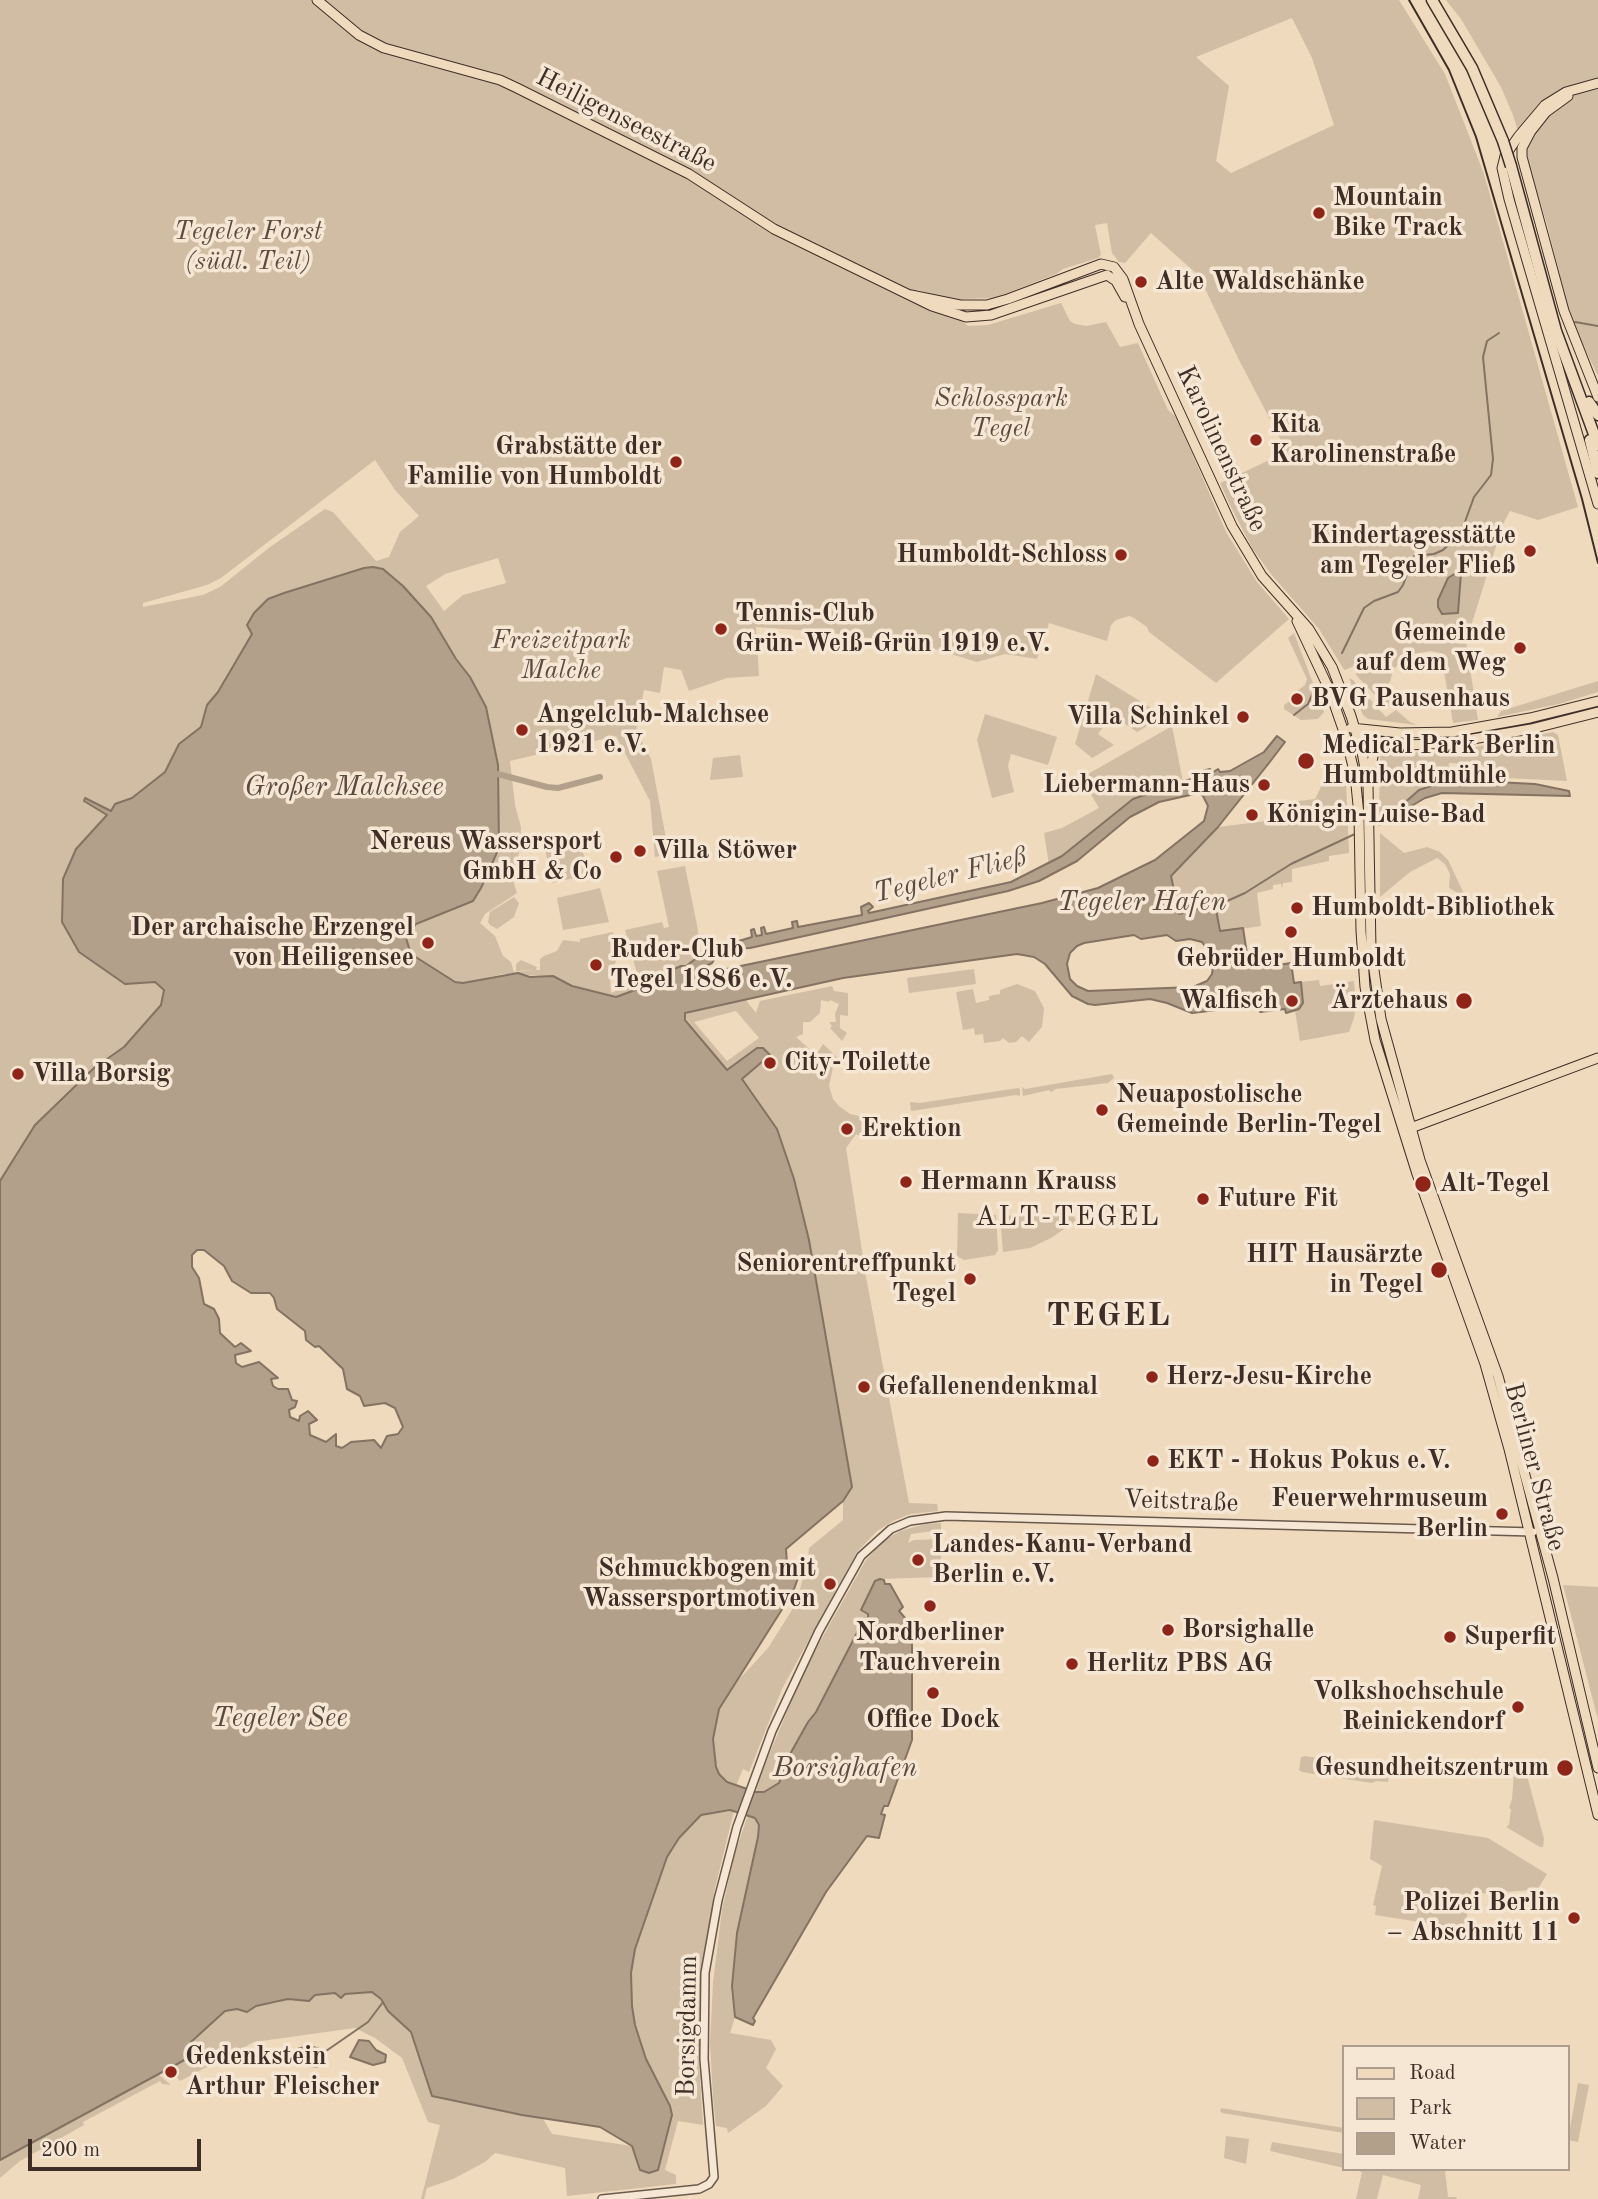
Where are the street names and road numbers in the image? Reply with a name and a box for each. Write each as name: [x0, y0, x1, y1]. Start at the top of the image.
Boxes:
street label: Heiligenseestraße: [531, 62, 721, 180]
street label: Karolinenstraße: [1169, 361, 1273, 537]
street label: Berliner Straße: [1497, 1379, 1571, 1555]
street label: Veitstraße: [1123, 1484, 1239, 1520]
street label: Borsigdamm: [671, 1955, 705, 2097]

